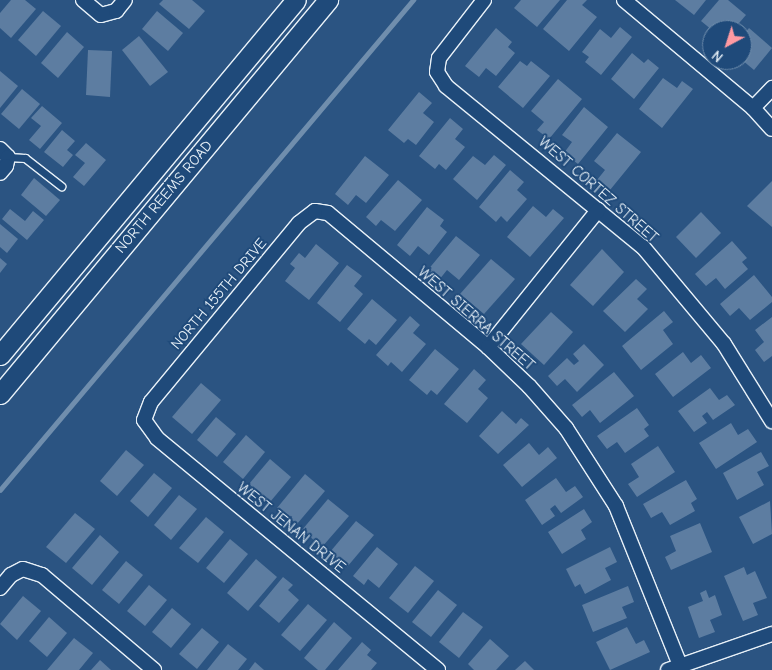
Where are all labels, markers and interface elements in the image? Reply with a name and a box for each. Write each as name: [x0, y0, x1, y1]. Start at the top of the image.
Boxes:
north arrow: [702, 20, 752, 70]
text: N: [709, 47, 727, 66]
street label: WEST CORTEZ STREET: [535, 133, 661, 247]
street label: NORTH REEMS ROAD: [112, 137, 216, 257]
street label: NORTH 155TH DRIVE: [167, 235, 271, 353]
street label: WEST SIERRA STREET: [414, 263, 538, 375]
street label: WEST JENAN DRIVE: [233, 479, 349, 577]

